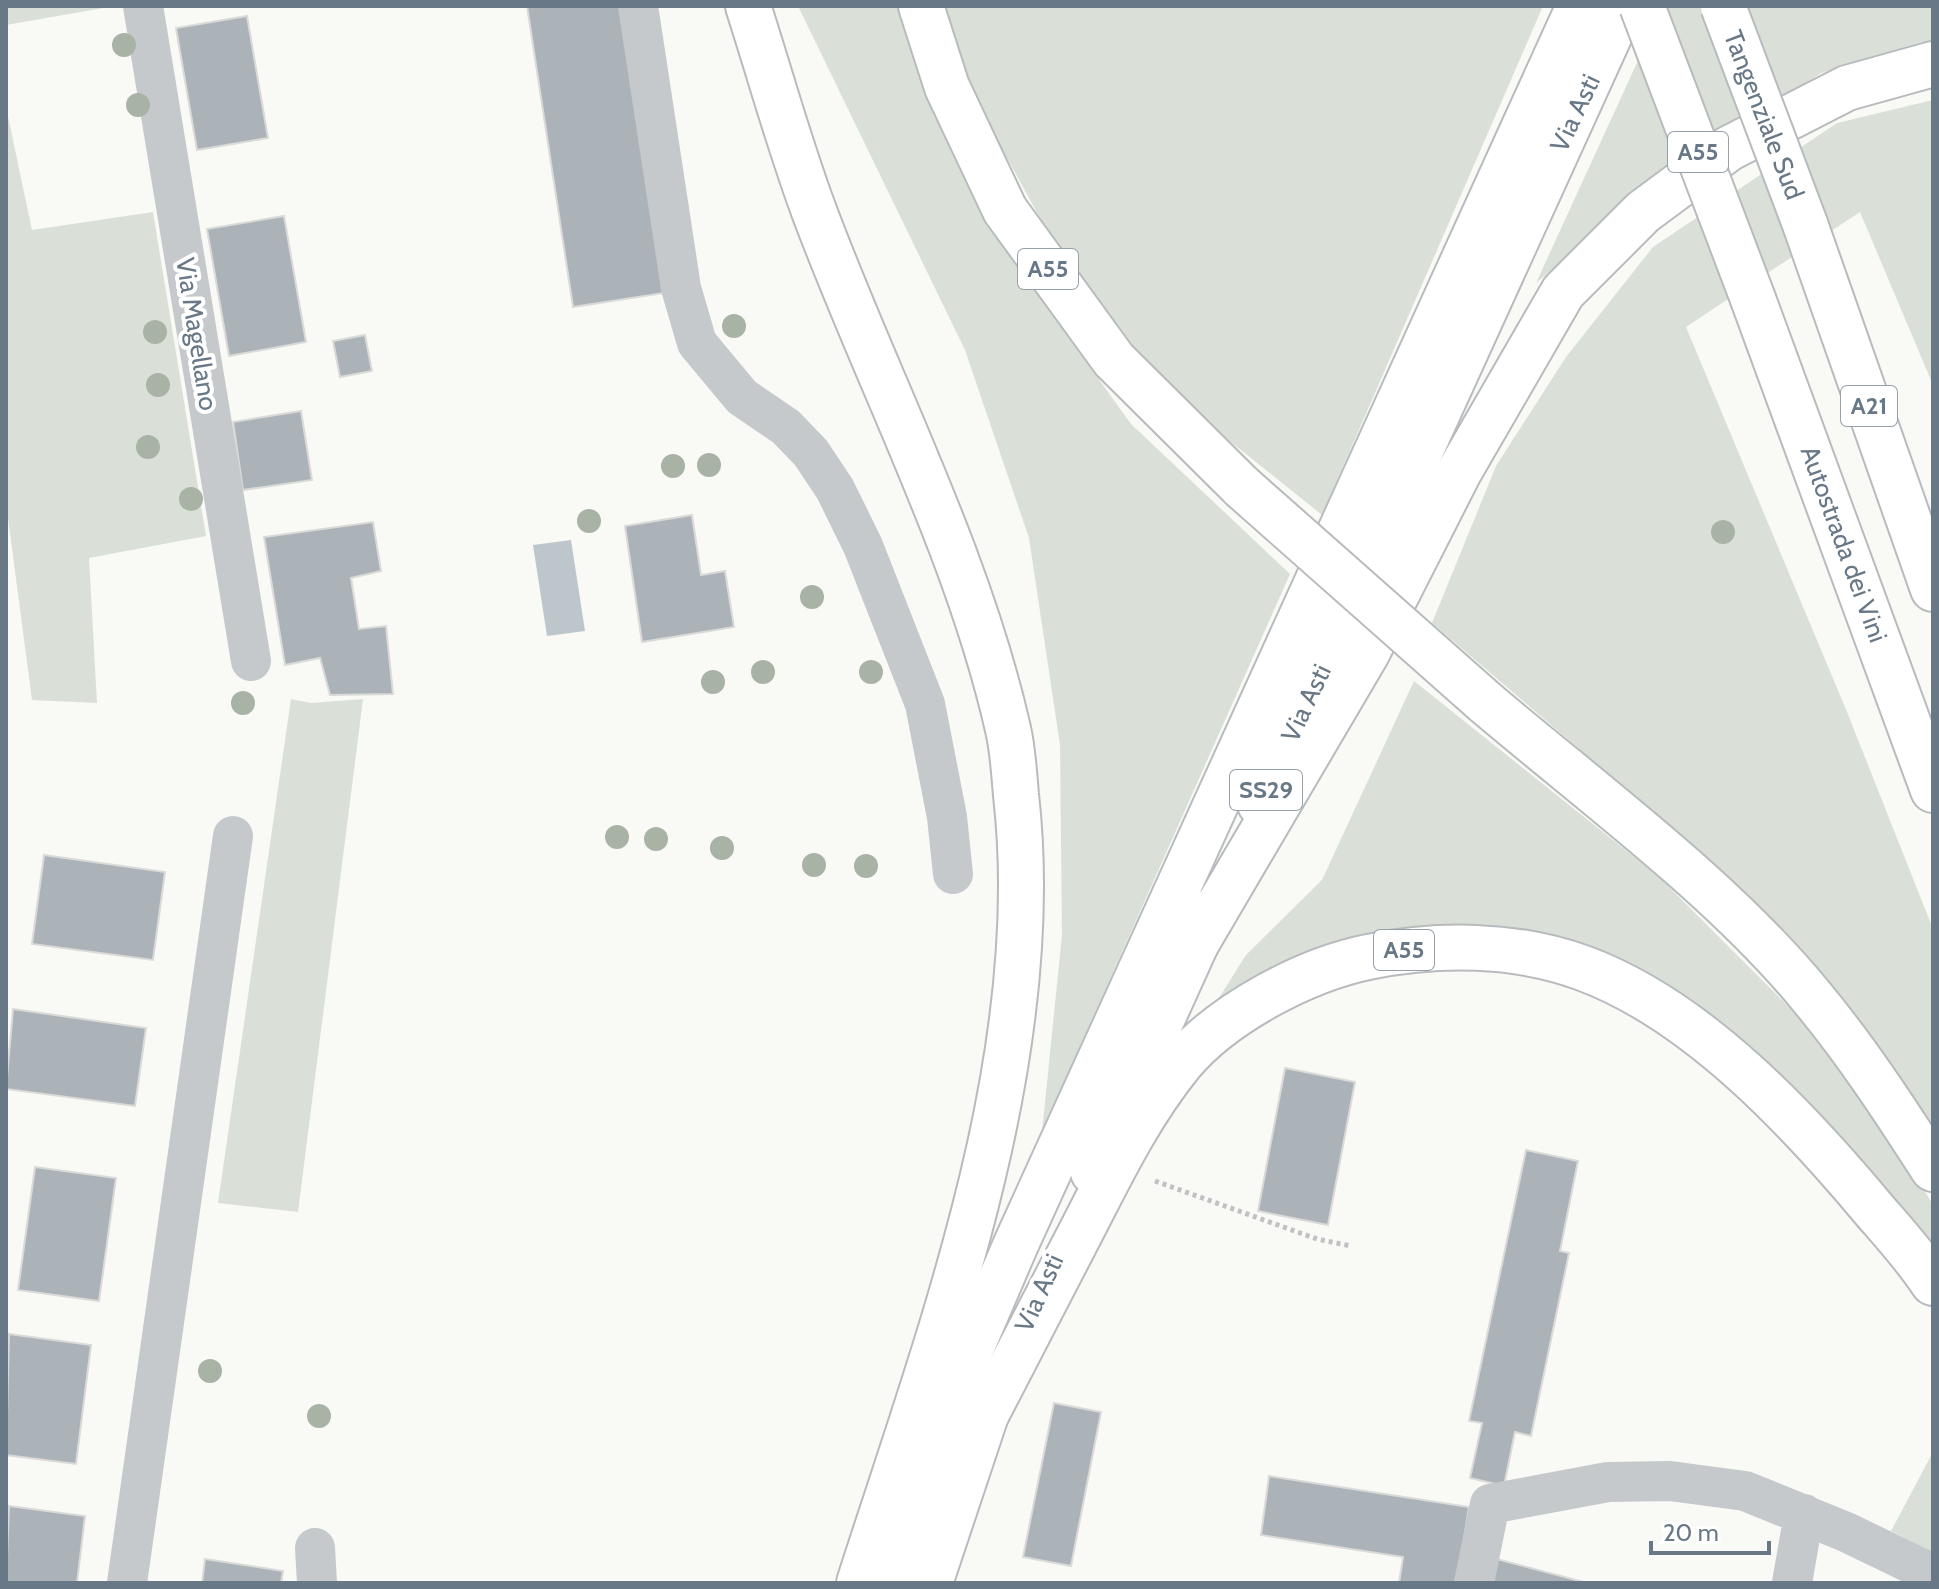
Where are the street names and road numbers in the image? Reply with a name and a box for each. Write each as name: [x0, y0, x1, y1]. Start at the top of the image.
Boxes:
street label: Tangenziale Sud: [1717, 26, 1811, 204]
street label: Via Asti: [1543, 69, 1607, 157]
road number: A55: [1668, 132, 1728, 172]
road number: A55: [1018, 249, 1078, 289]
street label: Via Magellano: [169, 255, 225, 413]
road number: A21: [1841, 386, 1897, 426]
street label: Autostrada dei Vini: [1794, 441, 1894, 647]
street label: Via Asti: [1274, 659, 1338, 747]
road number: SS29: [1230, 770, 1302, 810]
road number: A55: [1374, 930, 1434, 970]
street label: Via Asti: [1008, 1249, 1070, 1337]

